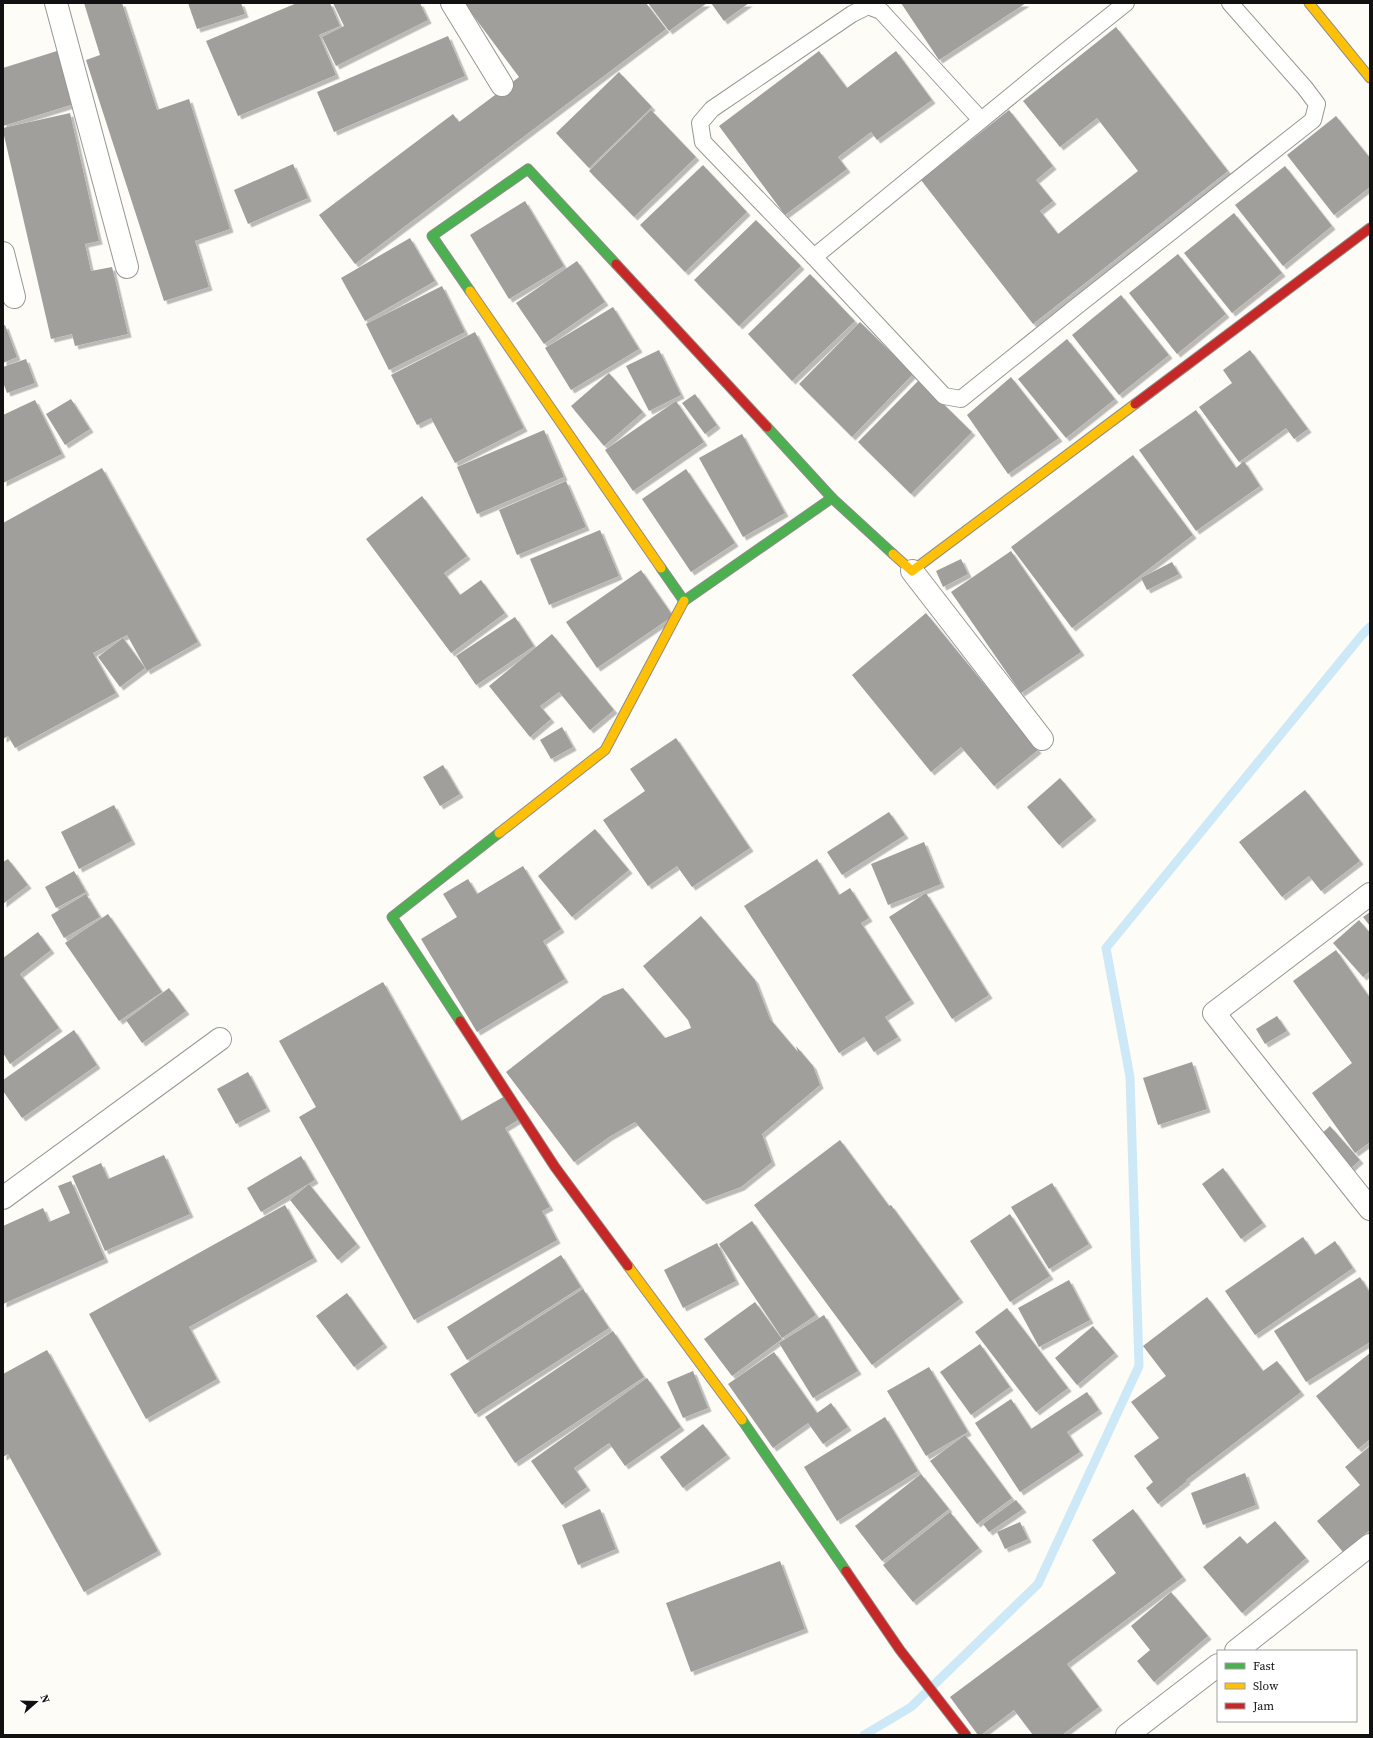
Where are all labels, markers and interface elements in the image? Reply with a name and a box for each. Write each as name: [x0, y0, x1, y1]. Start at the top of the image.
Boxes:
legend: [1217, 1650, 1357, 1722]
text: Fast: [1253, 1658, 1275, 1674]
text: Slow: [1253, 1678, 1279, 1694]
north arrow: [16, 1682, 56, 1722]
text: N: [37, 1692, 53, 1705]
text: Jam: [1252, 1698, 1274, 1714]

